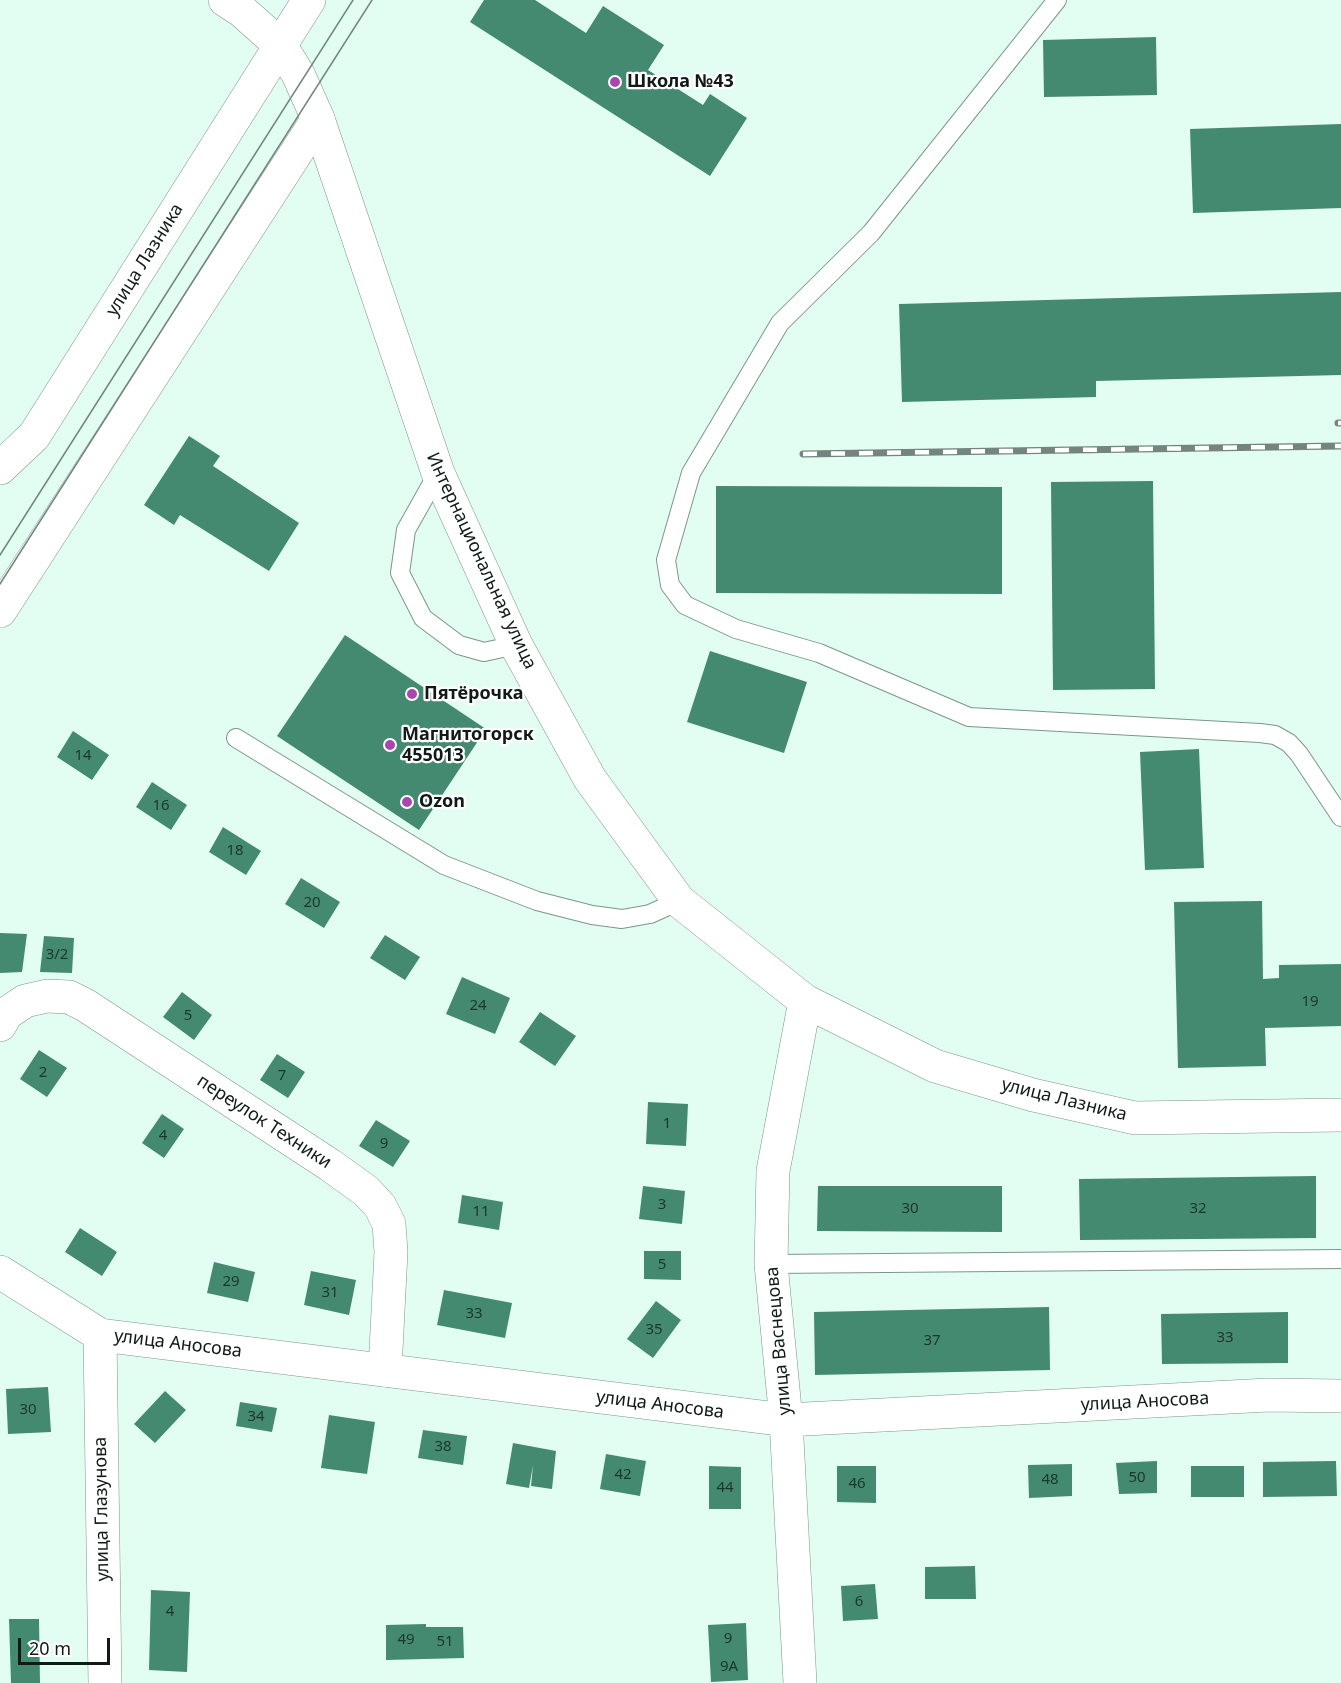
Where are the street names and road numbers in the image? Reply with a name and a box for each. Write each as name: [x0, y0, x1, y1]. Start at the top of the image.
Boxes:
street label: улица Лазника: [102, 200, 188, 320]
street label: Интернациональная улица: [421, 449, 541, 673]
street label: переулок Техники: [193, 1070, 335, 1174]
street label: улица Лазника: [999, 1074, 1129, 1126]
street label: улица Васнецова: [762, 1266, 796, 1416]
street label: улица Аносова: [113, 1325, 243, 1363]
street label: улица Аносова: [595, 1386, 725, 1424]
street label: улица Аносова: [1080, 1388, 1210, 1416]
street label: улица Глазунова: [90, 1437, 114, 1581]

